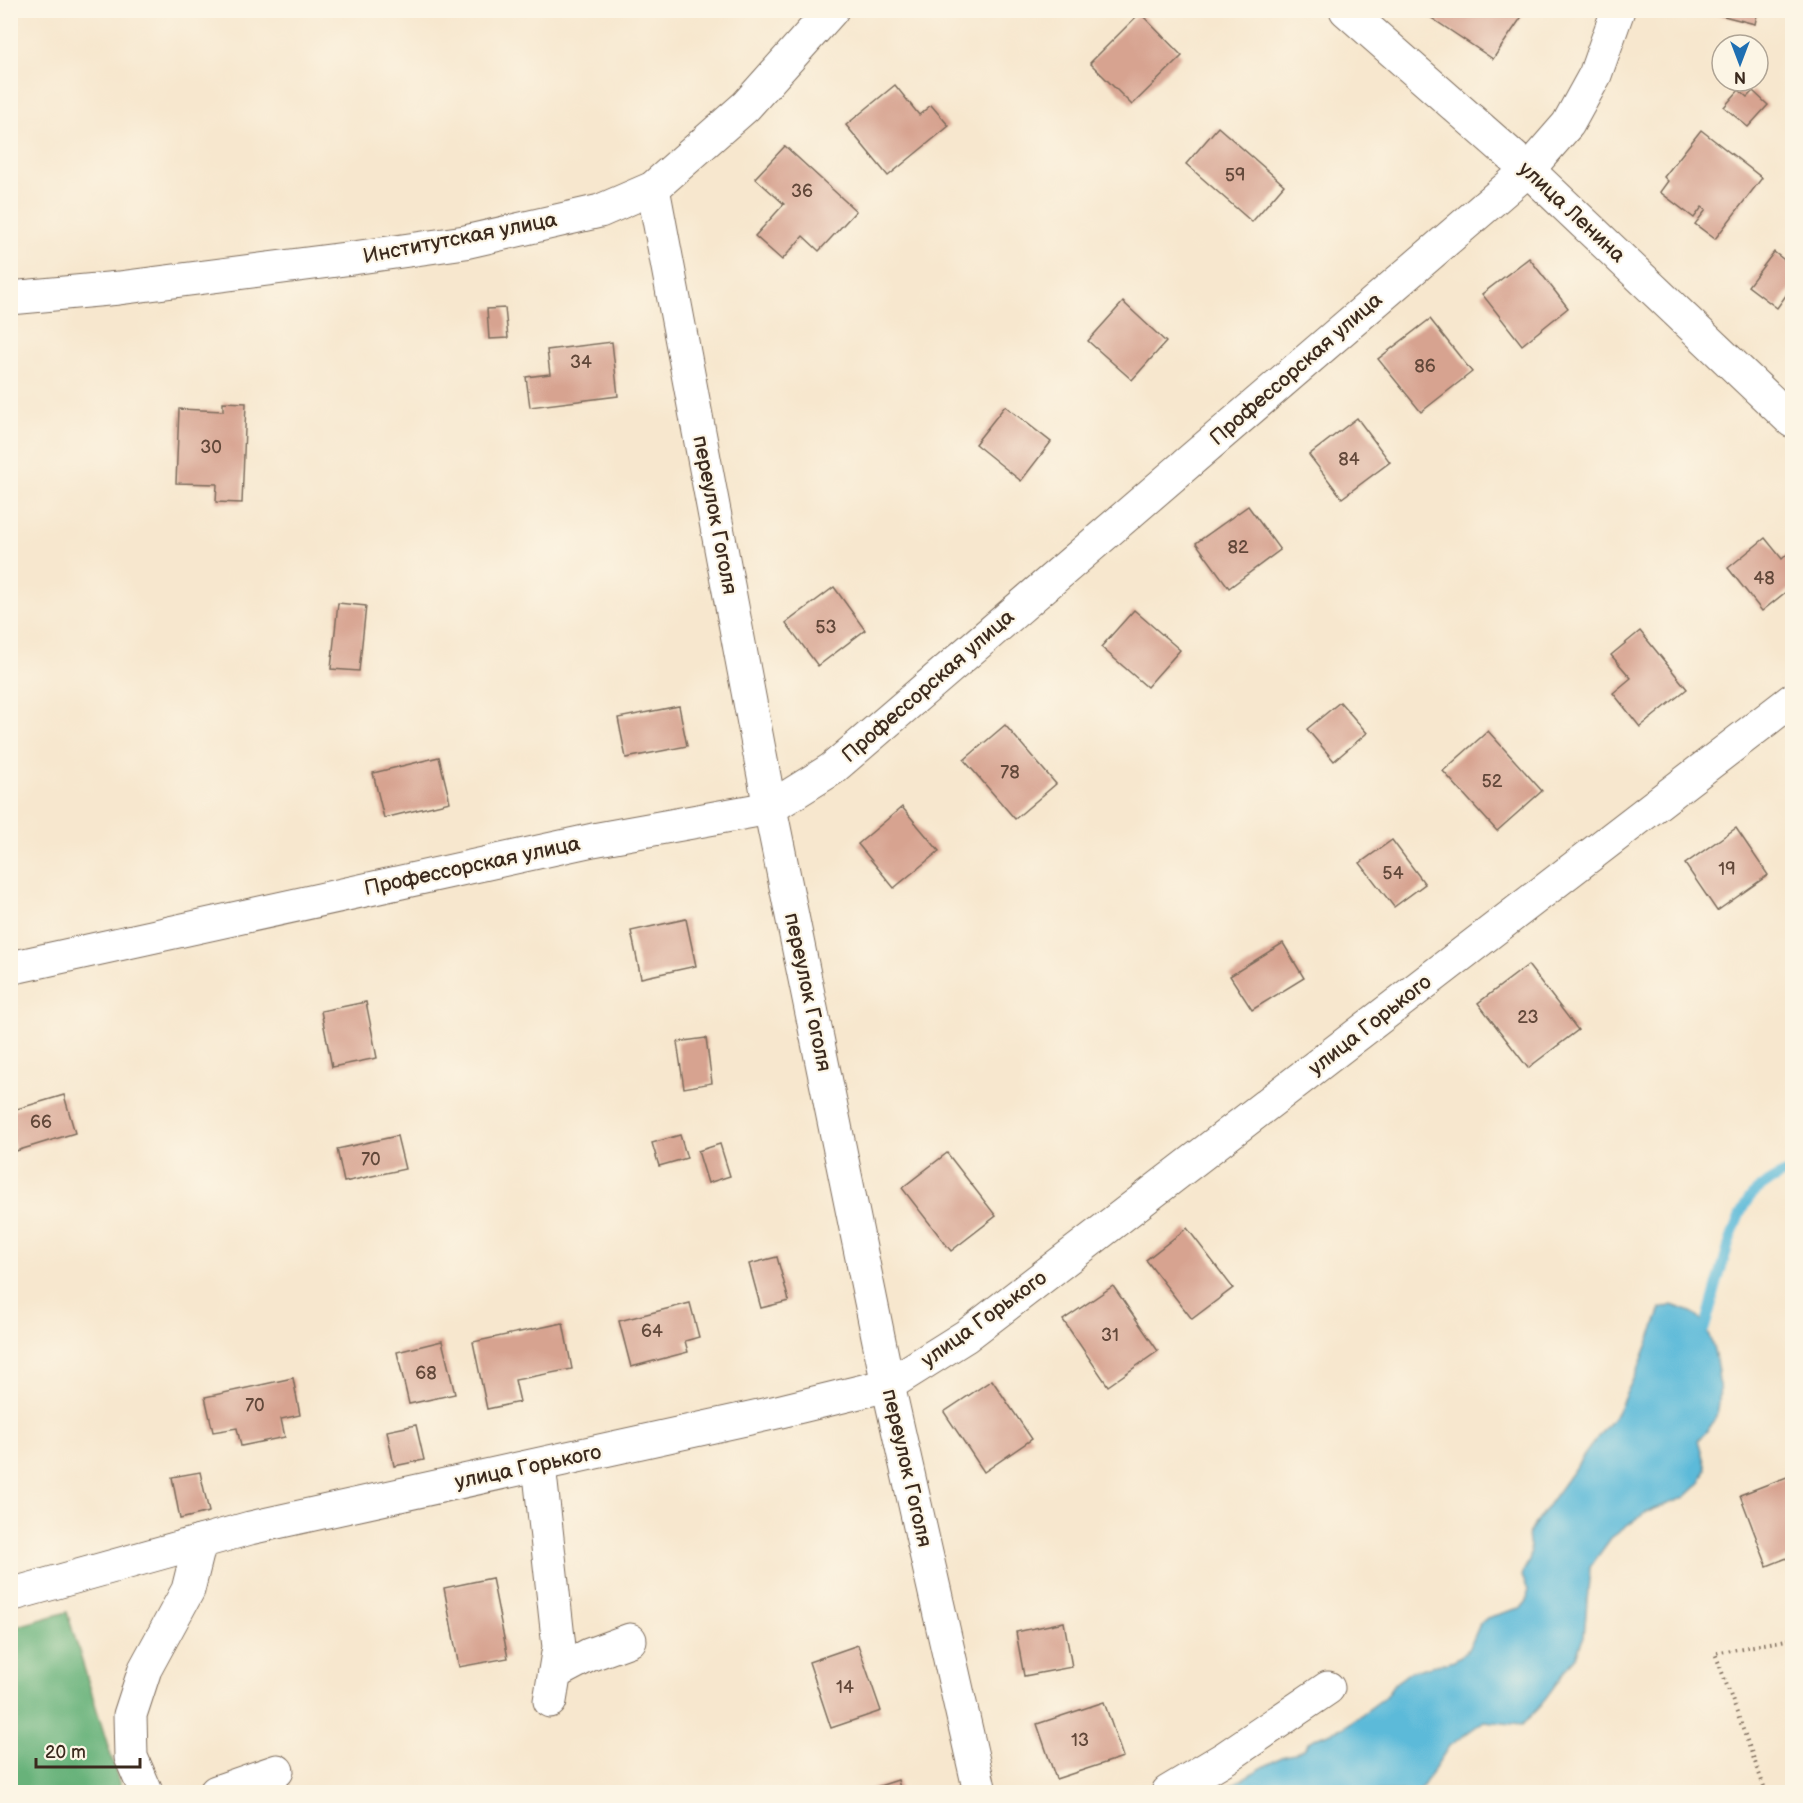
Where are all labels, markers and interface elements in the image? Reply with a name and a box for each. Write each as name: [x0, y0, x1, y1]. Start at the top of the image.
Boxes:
north arrow: [1710, 33, 1770, 93]
text: N: [1734, 67, 1746, 86]
street label: улица Ленина: [1513, 156, 1631, 268]
house number: 59: [1225, 165, 1245, 186]
house number: 36: [791, 181, 813, 202]
street label: Институтская улица: [361, 207, 560, 269]
street label: Профессорская улица: [1205, 287, 1388, 451]
house number: 34: [570, 352, 592, 373]
house number: 86: [1414, 356, 1436, 377]
street label: переулок Гоголя: [687, 433, 743, 597]
house number: 30: [200, 437, 222, 458]
house number: 84: [1338, 449, 1360, 470]
house number: 82: [1227, 537, 1249, 558]
house number: 48: [1753, 568, 1775, 589]
street label: Профессорская улица: [837, 604, 1020, 768]
house number: 53: [815, 617, 837, 638]
house number: 78: [1000, 762, 1020, 783]
house number: 52: [1482, 771, 1503, 792]
street label: Профессорская улица: [362, 831, 583, 901]
house number: 19: [1718, 859, 1736, 880]
house number: 54: [1382, 863, 1404, 884]
street label: переулок Гоголя: [779, 910, 837, 1074]
street label: улица Горького: [1304, 969, 1436, 1081]
house number: 23: [1517, 1007, 1539, 1028]
house number: 66: [30, 1112, 52, 1133]
house number: 70: [361, 1149, 381, 1170]
street label: улица Горького: [916, 1265, 1052, 1373]
house number: 64: [641, 1321, 663, 1342]
house number: 31: [1101, 1325, 1119, 1346]
house number: 68: [415, 1363, 437, 1384]
street label: переулок Гоголя: [877, 1387, 937, 1549]
house number: 70: [245, 1395, 265, 1416]
street label: улица Горького: [453, 1439, 604, 1495]
house number: 14: [836, 1677, 854, 1698]
house number: 13: [1071, 1730, 1089, 1751]
scale bar: [36, 1731, 140, 1769]
text: 20 m: [45, 1742, 86, 1763]

